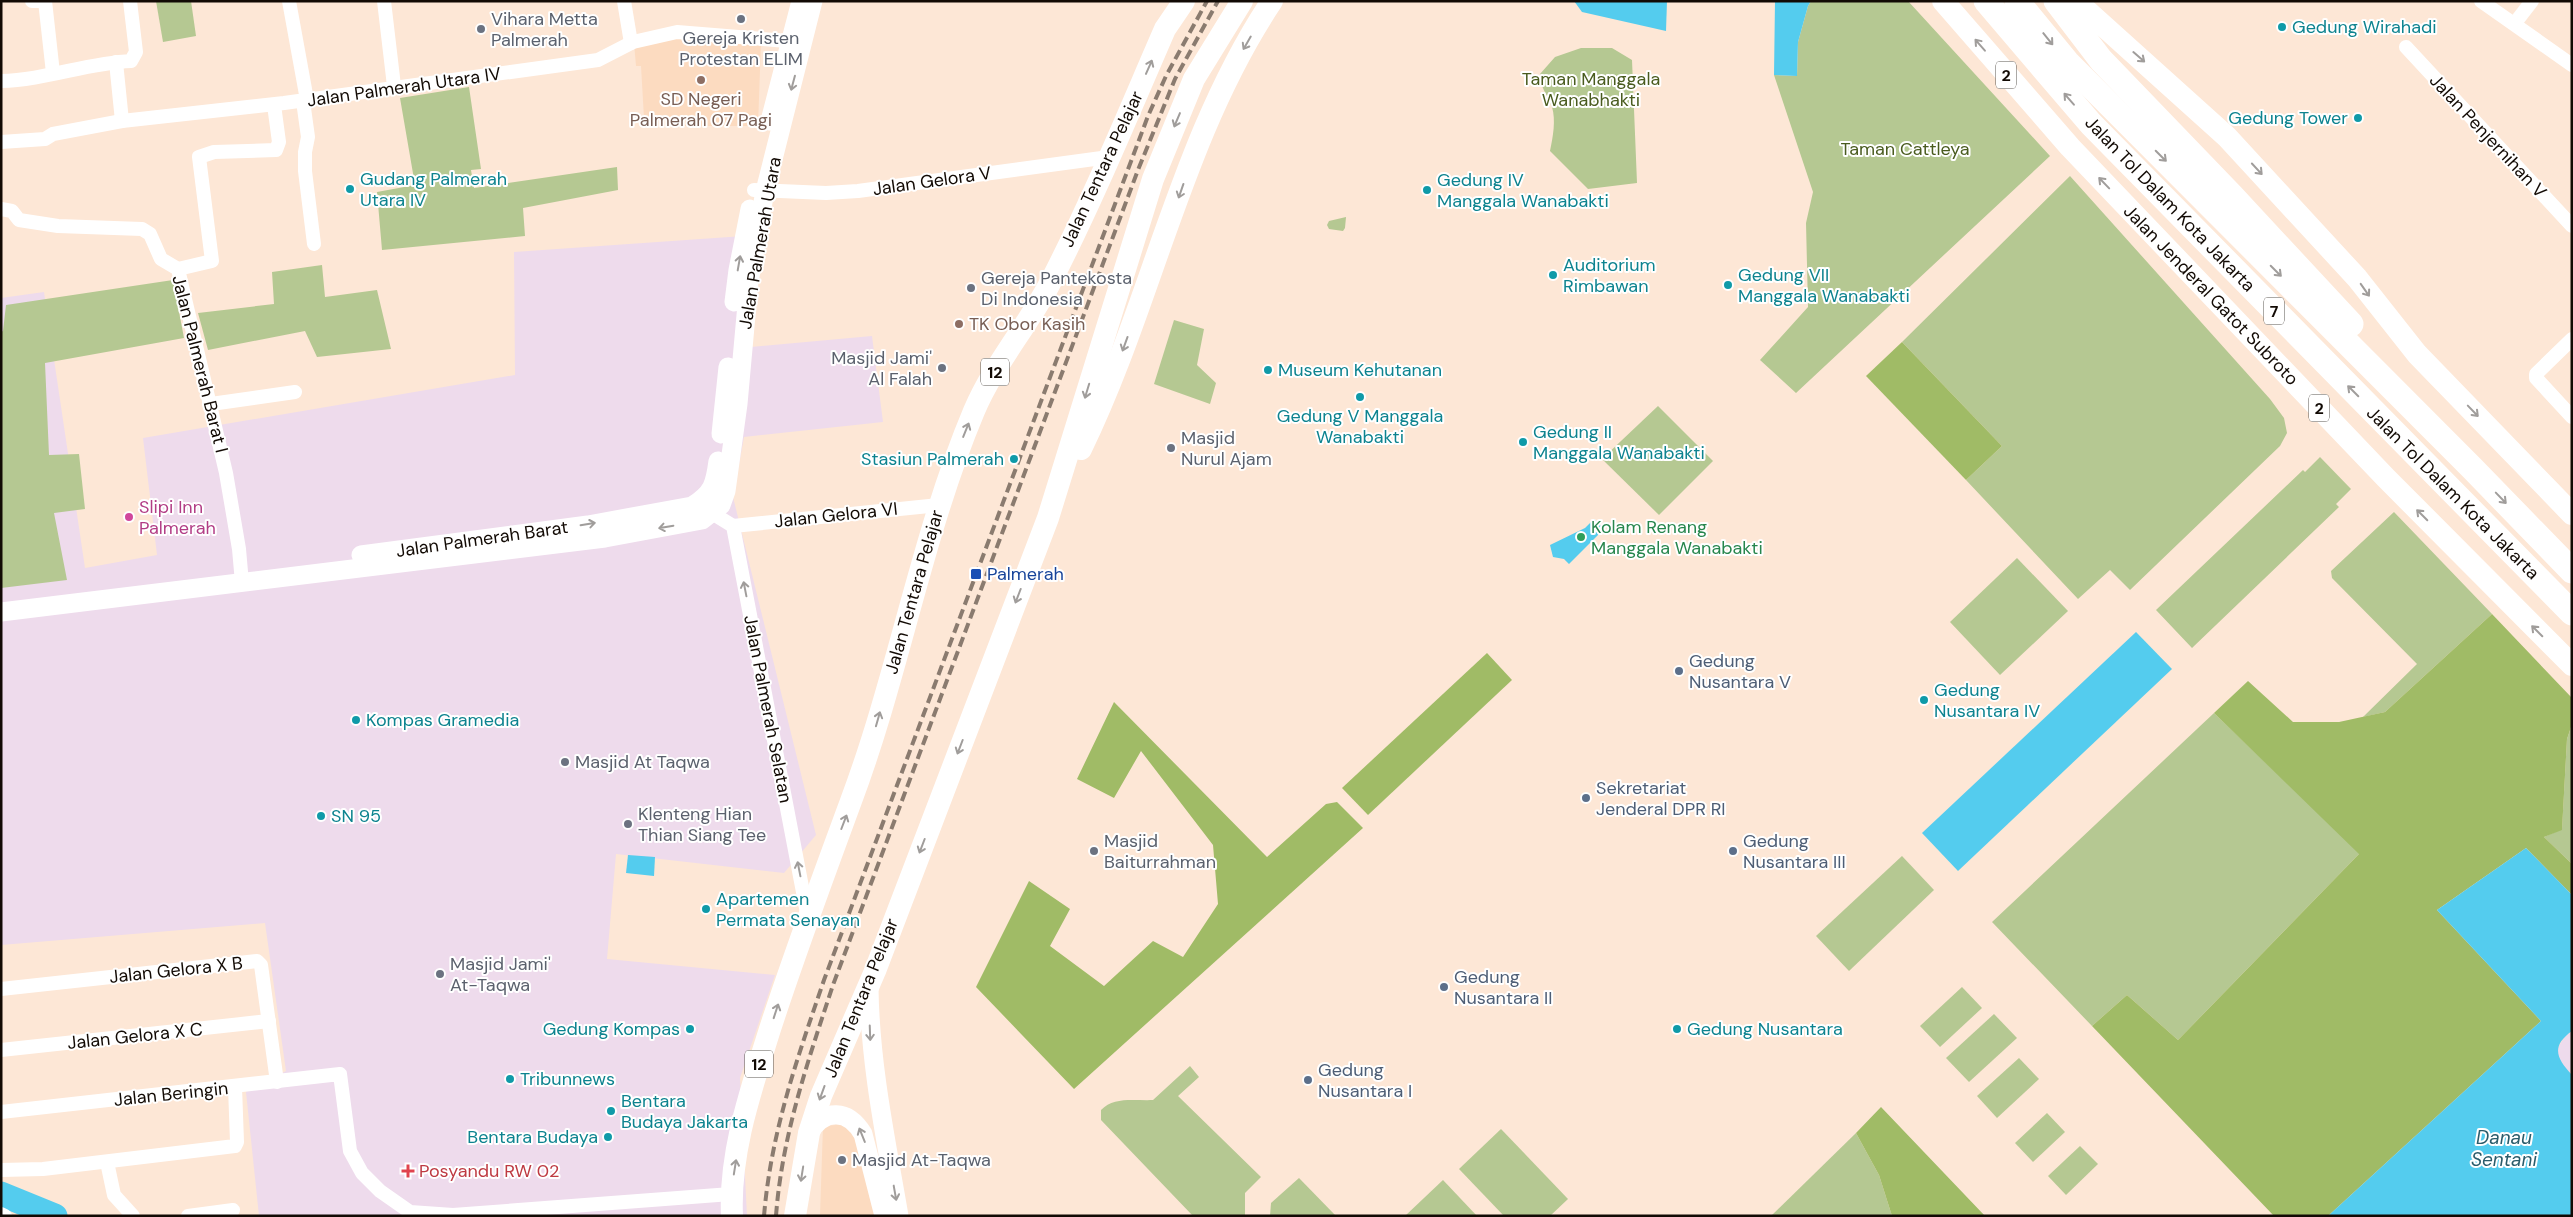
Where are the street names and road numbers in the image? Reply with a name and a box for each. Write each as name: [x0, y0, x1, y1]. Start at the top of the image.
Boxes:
street label: Jalan Palmerah Utara IV: [306, 62, 502, 112]
road number: 2: [1996, 62, 2016, 88]
street label: Jalan Penjernihan V: [2424, 69, 2552, 203]
street label: Jalan Tentara Pelajar: [1055, 87, 1149, 251]
street label: Jalan Tol Dalam Kota Jakarta: [2080, 111, 2260, 297]
street label: Jalan Palmerah Utara: [733, 155, 787, 331]
street label: Jalan Gelora V: [871, 161, 993, 201]
street label: Jalan Jenderal Gatot Subroto: [2118, 199, 2304, 391]
street label: Jalan Palmerah Barat I: [166, 273, 234, 455]
road number: 7: [2264, 298, 2284, 324]
road number: 12: [981, 358, 1009, 386]
road number: 2: [2309, 394, 2329, 422]
street label: Jalan Tol Dalam Kota Jakarta: [2361, 401, 2545, 585]
street label: Jalan Gelora VI: [773, 497, 899, 533]
street label: Jalan Tentara Pelajar: [879, 507, 949, 677]
street label: Jalan Palmerah Barat: [395, 515, 569, 563]
street label: Jalan Palmerah Selatan: [738, 613, 798, 805]
street label: Jalan Tentara Pelajar: [818, 915, 904, 1081]
street label: Jalan Gelora X B: [108, 951, 244, 989]
street label: Jalan Gelora X C: [66, 1017, 204, 1055]
road number: 12: [745, 1050, 773, 1078]
street label: Jalan Beringin: [113, 1076, 229, 1112]

